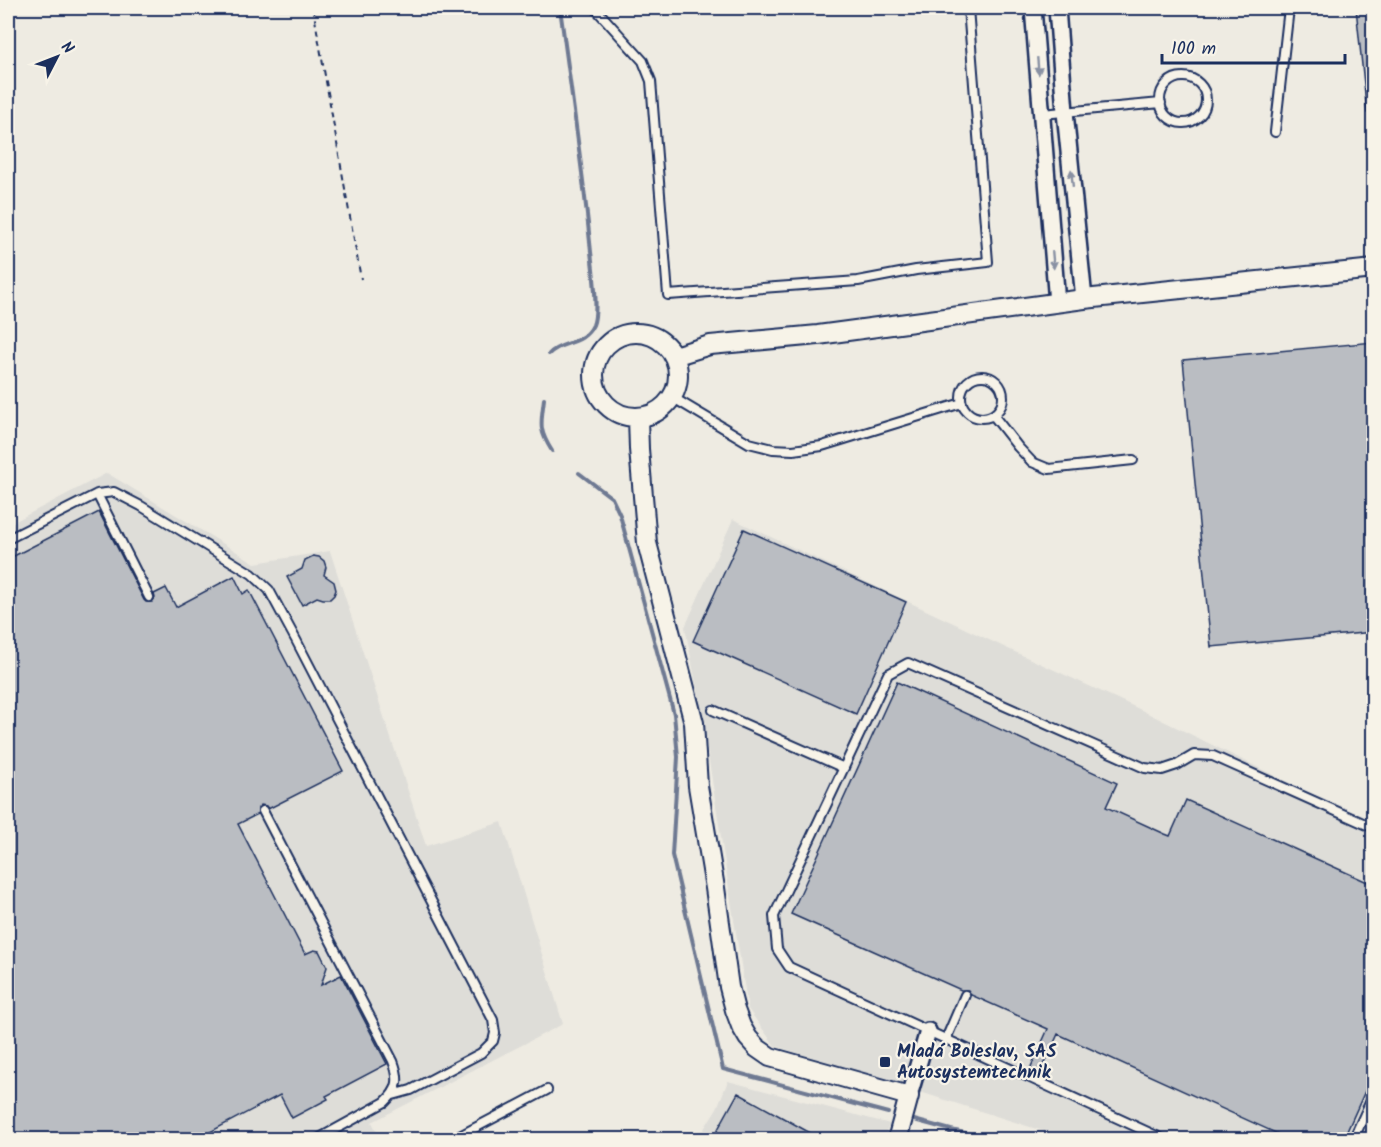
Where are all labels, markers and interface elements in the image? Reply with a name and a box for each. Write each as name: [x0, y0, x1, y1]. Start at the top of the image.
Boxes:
north arrow: [27, 27, 87, 87]
scale bar: [1162, 27, 1345, 65]
text: 100 m: [1171, 35, 1216, 64]
text: N: [54, 36, 80, 60]
one-way arrow: [1033, 56, 1043, 75]
one-way arrow: [1067, 169, 1077, 188]
one-way arrow: [1049, 251, 1058, 270]
place label: Mladá Boleslav, SAS Autosystemtechnik: [897, 1038, 1056, 1088]
marker: Mladá Boleslav, SAS Autosystemtechnik: [878, 1055, 892, 1069]

